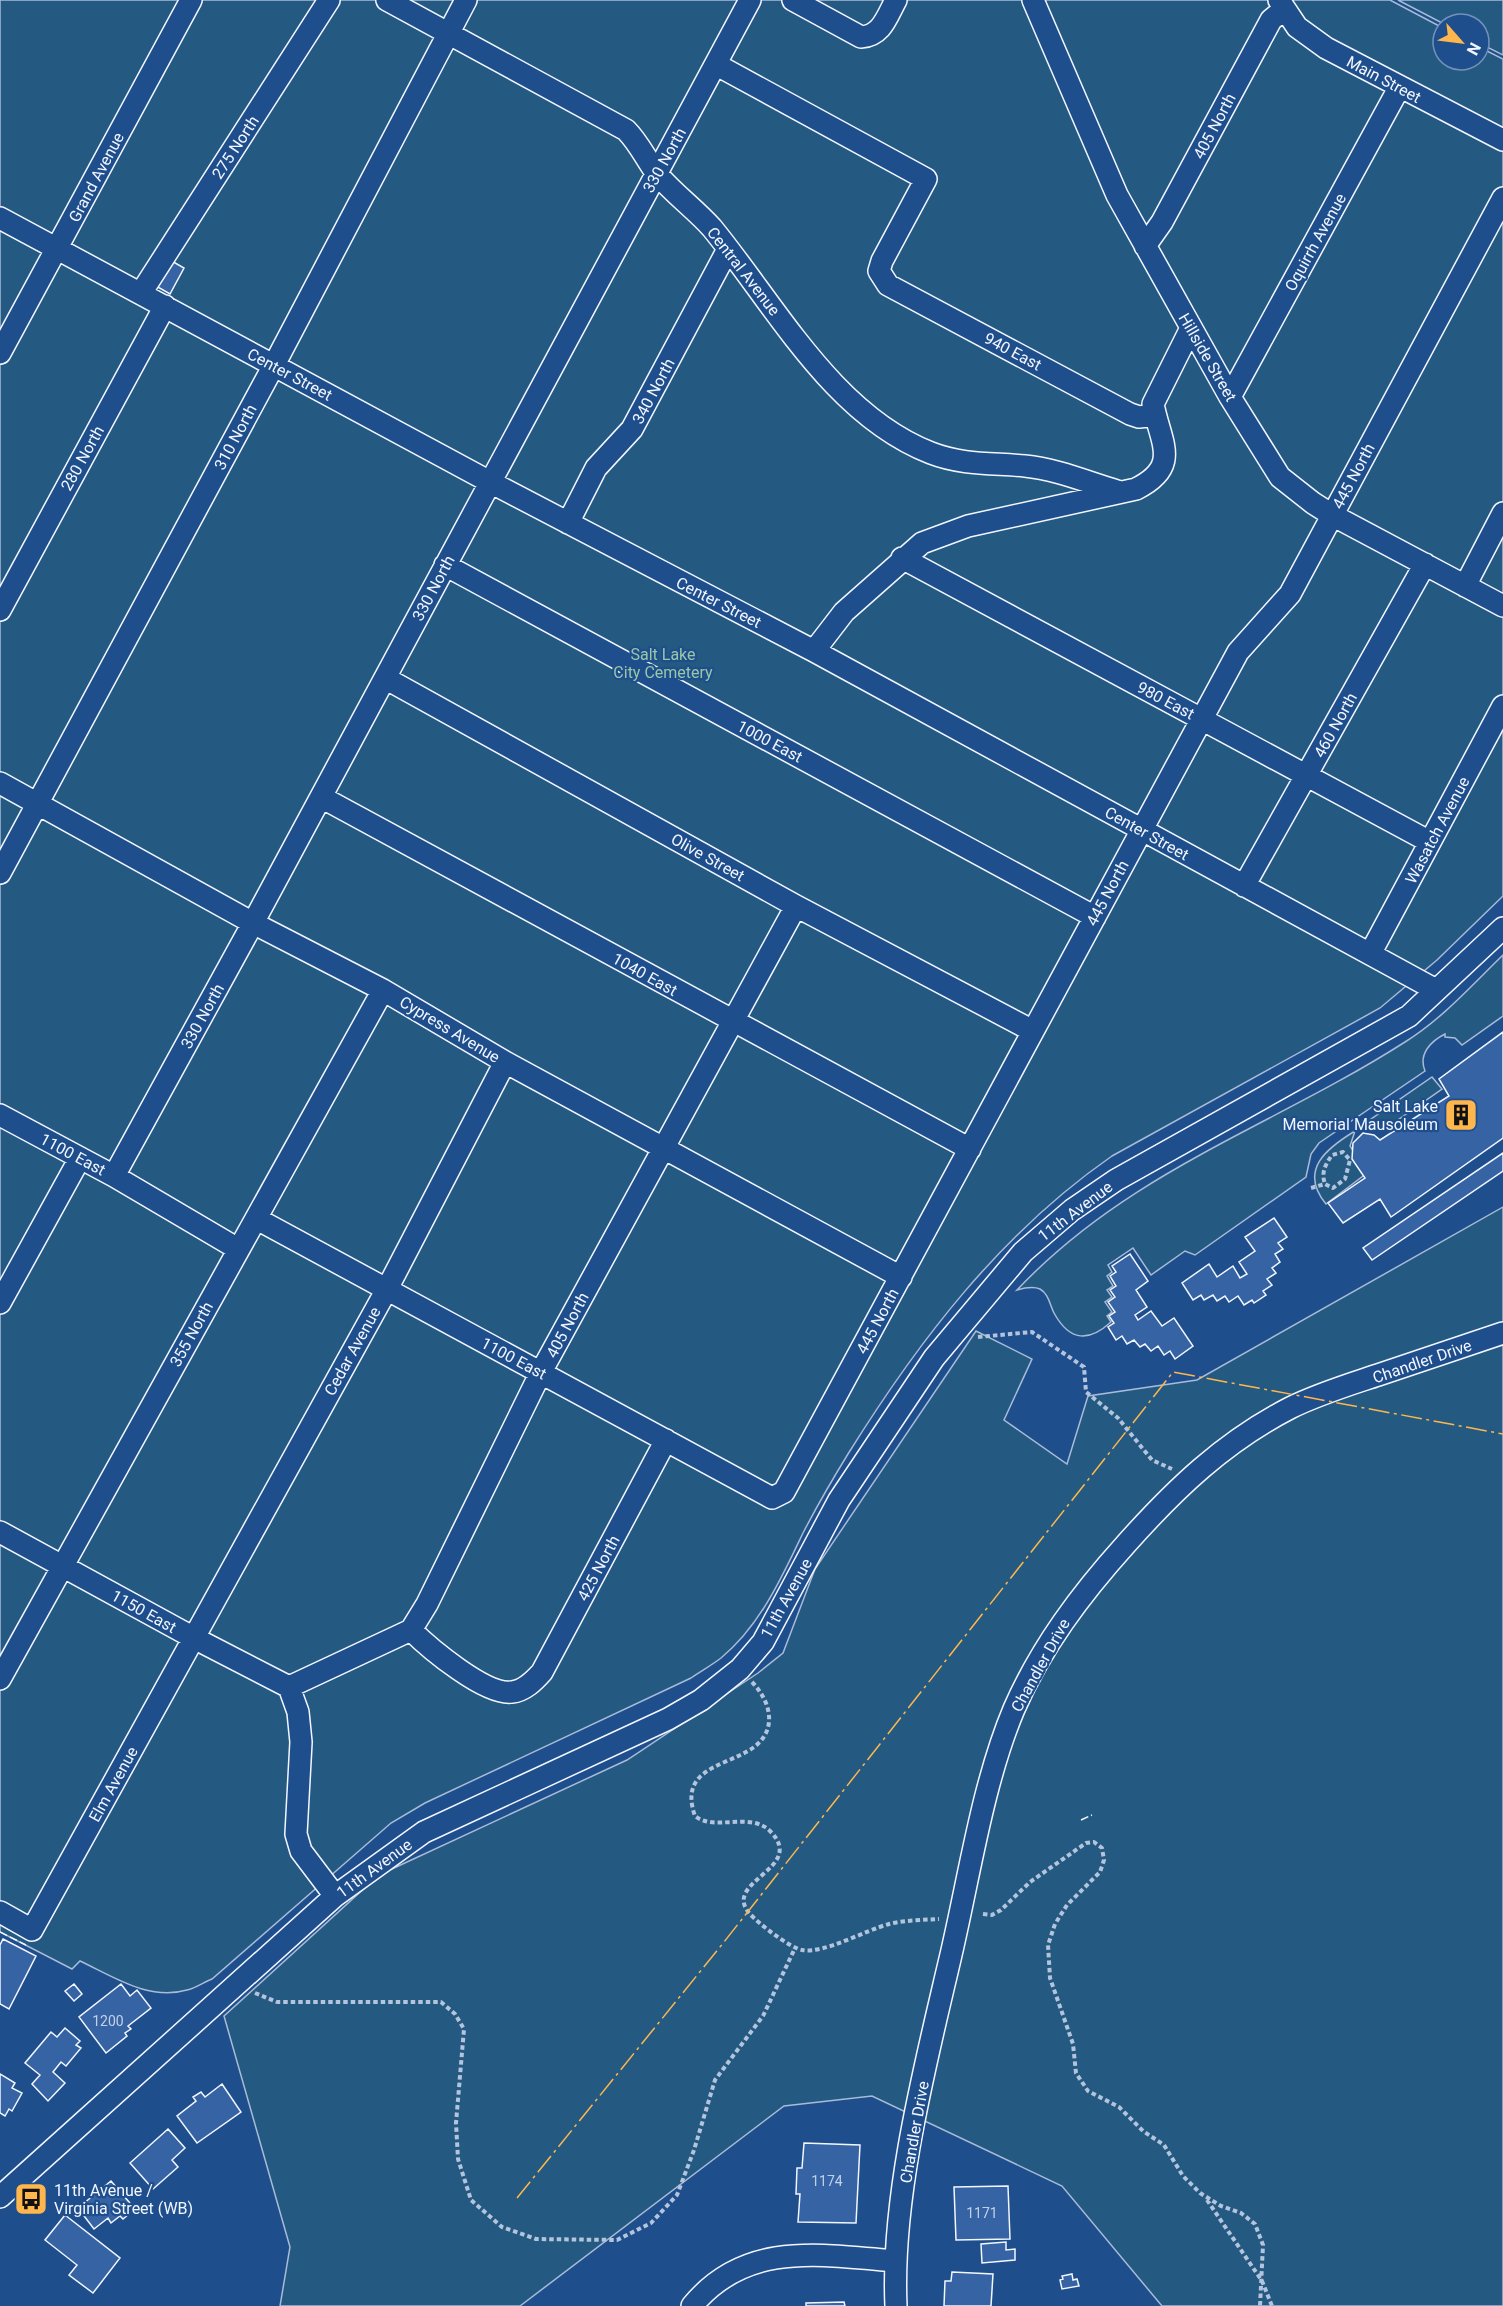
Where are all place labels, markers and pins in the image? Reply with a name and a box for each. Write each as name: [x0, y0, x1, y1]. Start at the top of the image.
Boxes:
place label: Salt Lake Memorial Mausoleum: [1282, 1097, 1438, 1134]
building icon: Salt Lake Memorial Mausoleum: [1443, 1097, 1479, 1133]
bus stop icon: 11th Avenue / Virginia Street (WB): [13, 2181, 49, 2217]
place label: 11th Avenue / Virginia Street (WB): [54, 2181, 193, 2218]

